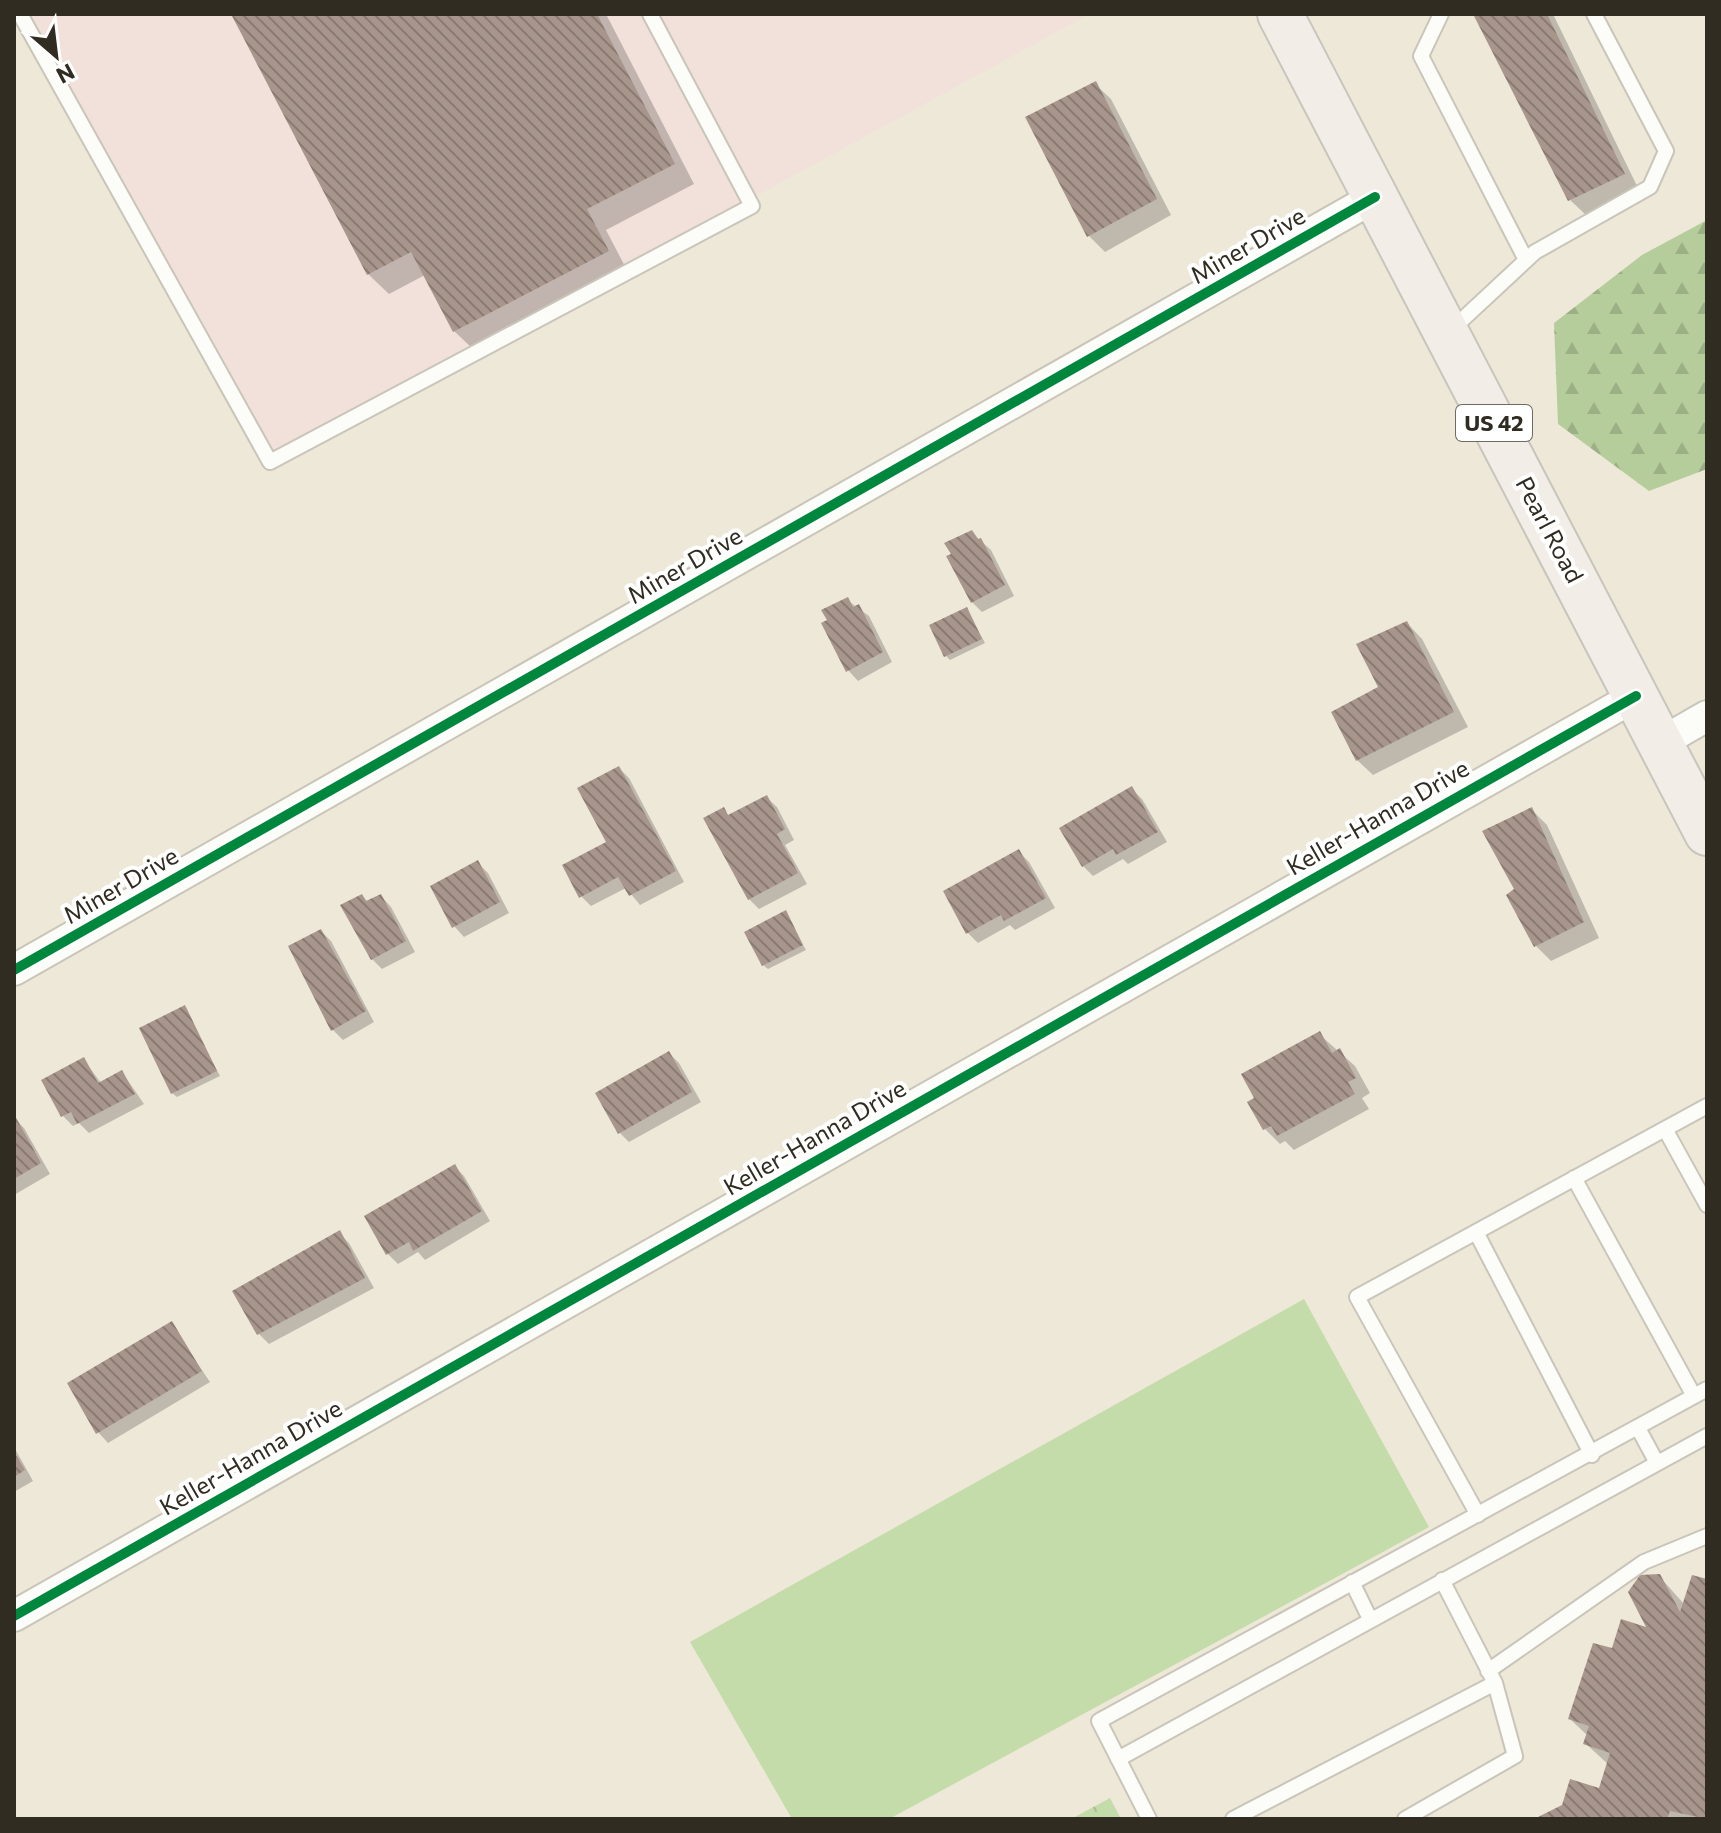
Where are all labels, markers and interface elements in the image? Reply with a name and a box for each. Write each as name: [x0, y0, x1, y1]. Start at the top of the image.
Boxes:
north arrow: [16, 16, 96, 96]
text: N: [52, 58, 79, 90]
street label: Miner Drive: [1185, 200, 1310, 289]
road number: US 42: [1456, 405, 1532, 441]
street label: Pearl Road: [1510, 471, 1590, 587]
street label: Miner Drive: [622, 520, 747, 609]
street label: Keller-Hanna Drive: [1281, 753, 1474, 881]
street label: Miner Drive: [58, 840, 183, 929]
street label: Keller-Hanna Drive: [718, 1073, 911, 1201]
street label: Keller-Hanna Drive: [154, 1393, 347, 1521]

